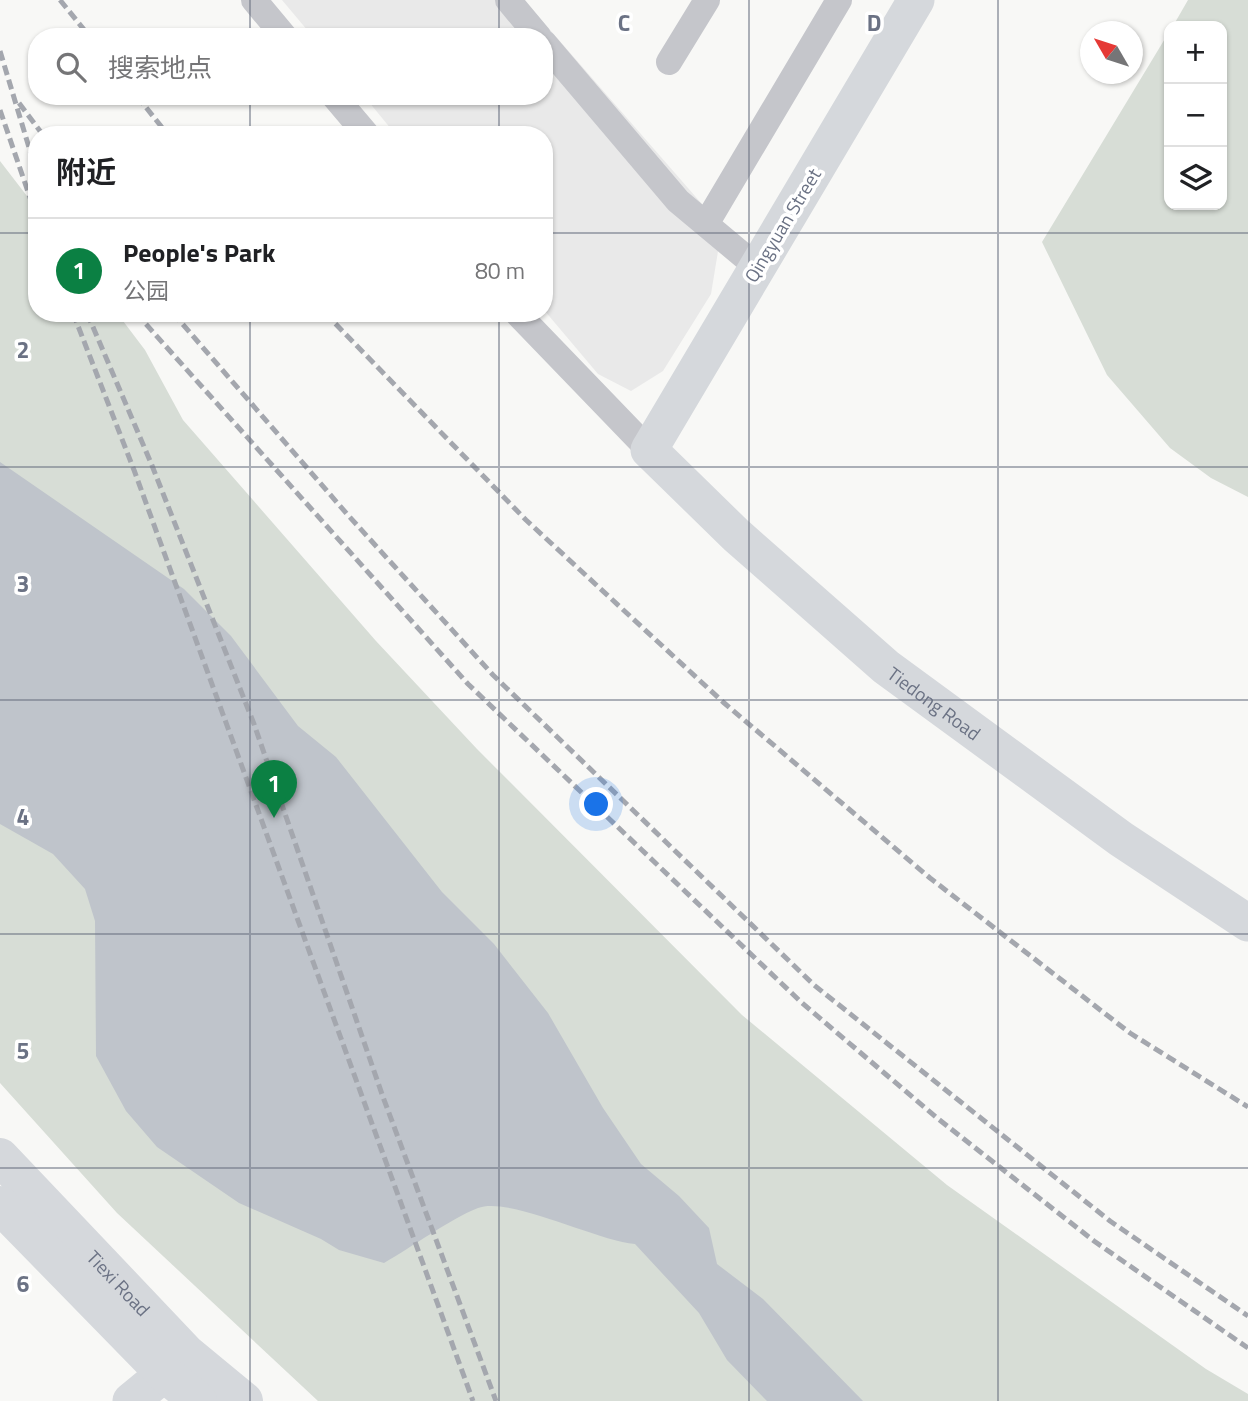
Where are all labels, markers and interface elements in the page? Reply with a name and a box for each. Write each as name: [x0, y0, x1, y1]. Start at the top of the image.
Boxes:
text: C: [618, 5, 630, 40]
text: D: [867, 5, 881, 40]
north arrow: [1080, 21, 1143, 84]
map controls: [1164, 21, 1227, 210]
button: +: [1164, 21, 1227, 84]
search box: [28, 28, 553, 105]
icon: search: [52, 48, 90, 86]
text: 搜索地点: [108, 48, 212, 87]
button: −: [1164, 84, 1227, 147]
button: layers: [1164, 147, 1227, 210]
text: 附近: [56, 149, 116, 195]
street label: Qingyuan Street: [736, 162, 828, 288]
text: People's Park: [123, 233, 275, 272]
text: 1: [73, 253, 85, 288]
text: 80 m: [475, 253, 525, 288]
text: 公园: [123, 273, 169, 308]
text: 2: [17, 332, 29, 367]
text: 3: [17, 566, 29, 601]
street label: Tiedong Road: [882, 659, 987, 747]
pin: 1: [251, 760, 297, 818]
your location: [579, 787, 613, 821]
text: 4: [17, 799, 29, 834]
text: 5: [17, 1033, 29, 1068]
street label: Tiexi Road: [80, 1243, 158, 1322]
text: 6: [17, 1266, 30, 1301]

